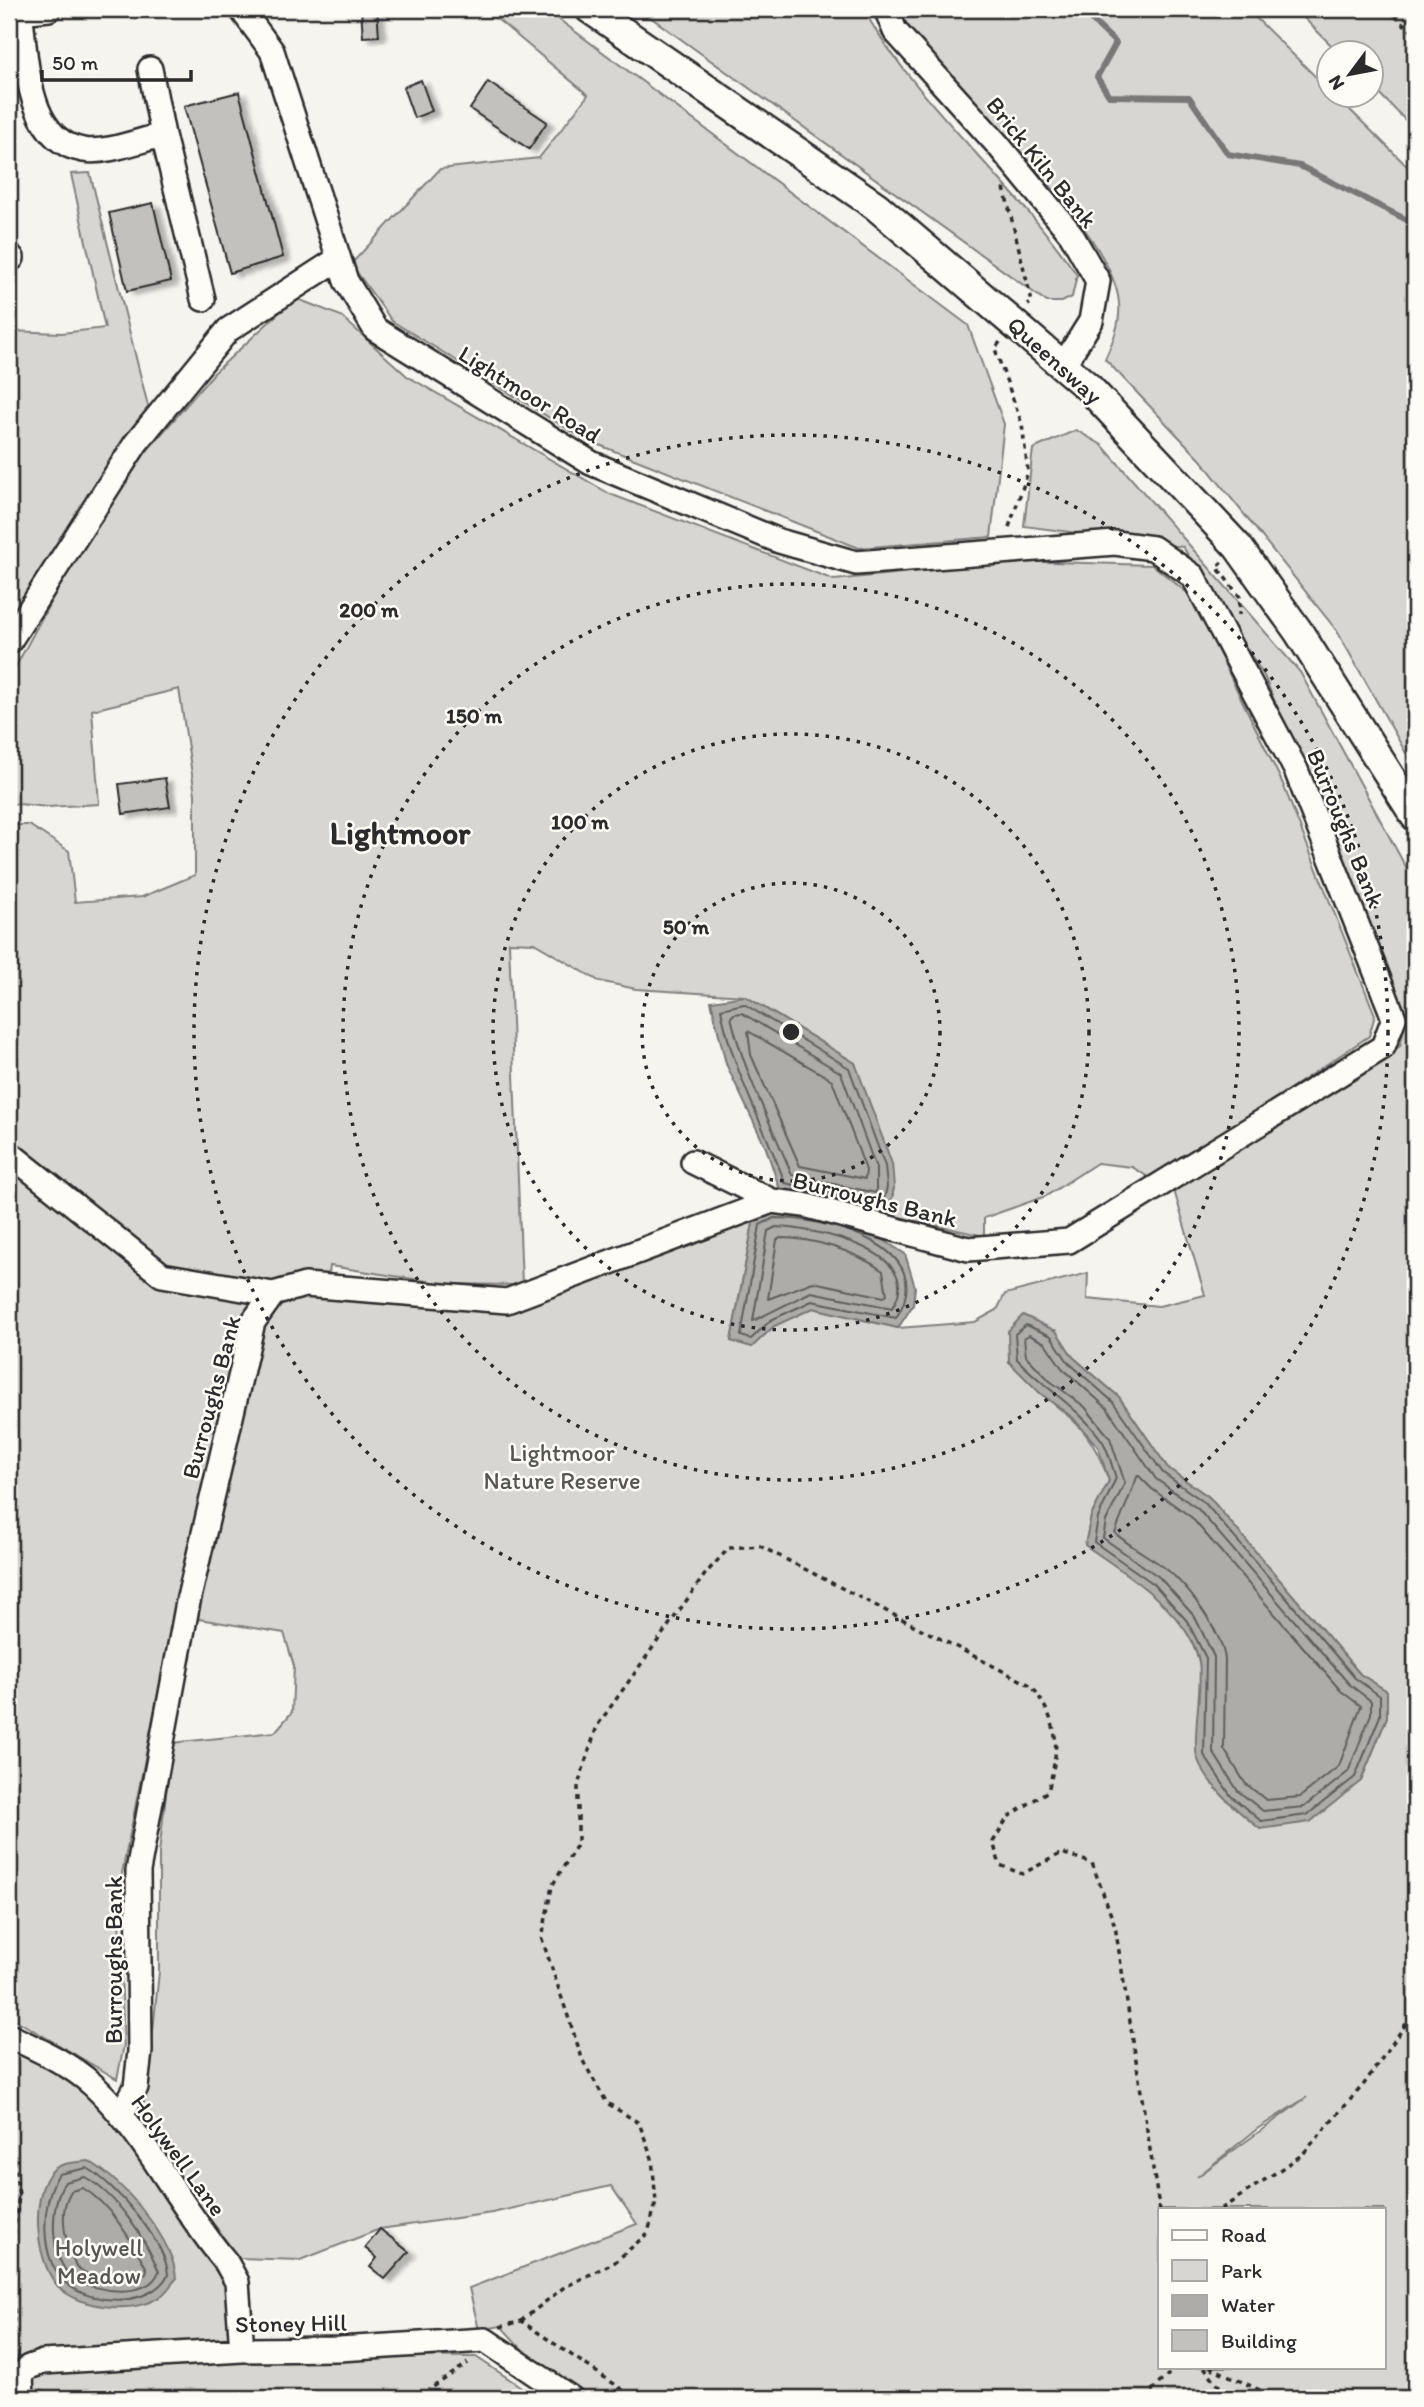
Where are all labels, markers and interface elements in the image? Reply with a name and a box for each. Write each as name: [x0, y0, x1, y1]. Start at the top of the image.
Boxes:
scale bar: [42, 38, 191, 82]
north arrow: [1316, 38, 1386, 108]
text: 50 m: [52, 50, 99, 75]
text: N: [1323, 71, 1349, 94]
street label: Brick Kiln Bank: [980, 91, 1104, 234]
street label: Queensway: [1002, 310, 1108, 410]
street label: Lightmoor Road: [453, 339, 607, 449]
text: 200 m: [339, 597, 399, 622]
text: 150 m: [446, 703, 502, 728]
street label: Burroughs Bank: [1301, 745, 1391, 912]
text: 100 m: [551, 809, 609, 834]
district label: Lightmoor: [330, 814, 471, 852]
text: 50 m: [663, 914, 710, 939]
centre of rings: [779, 1020, 803, 1044]
street label: Burroughs Bank: [790, 1165, 961, 1234]
street label: Burroughs Bank: [175, 1311, 247, 1482]
park label: Lightmoor Nature Reserve: [484, 1438, 640, 1495]
street label: Burroughs Bank: [99, 1875, 128, 2044]
street label: Holywell Lane: [125, 2089, 233, 2221]
legend: [1158, 2208, 1386, 2368]
text: Road: [1221, 2222, 1267, 2247]
park label: Holywell Meadow: [55, 2233, 143, 2290]
text: Park: [1221, 2258, 1263, 2283]
text: Water: [1221, 2292, 1275, 2317]
street label: Stoney Hill: [235, 2308, 347, 2338]
text: Building: [1221, 2328, 1297, 2353]

